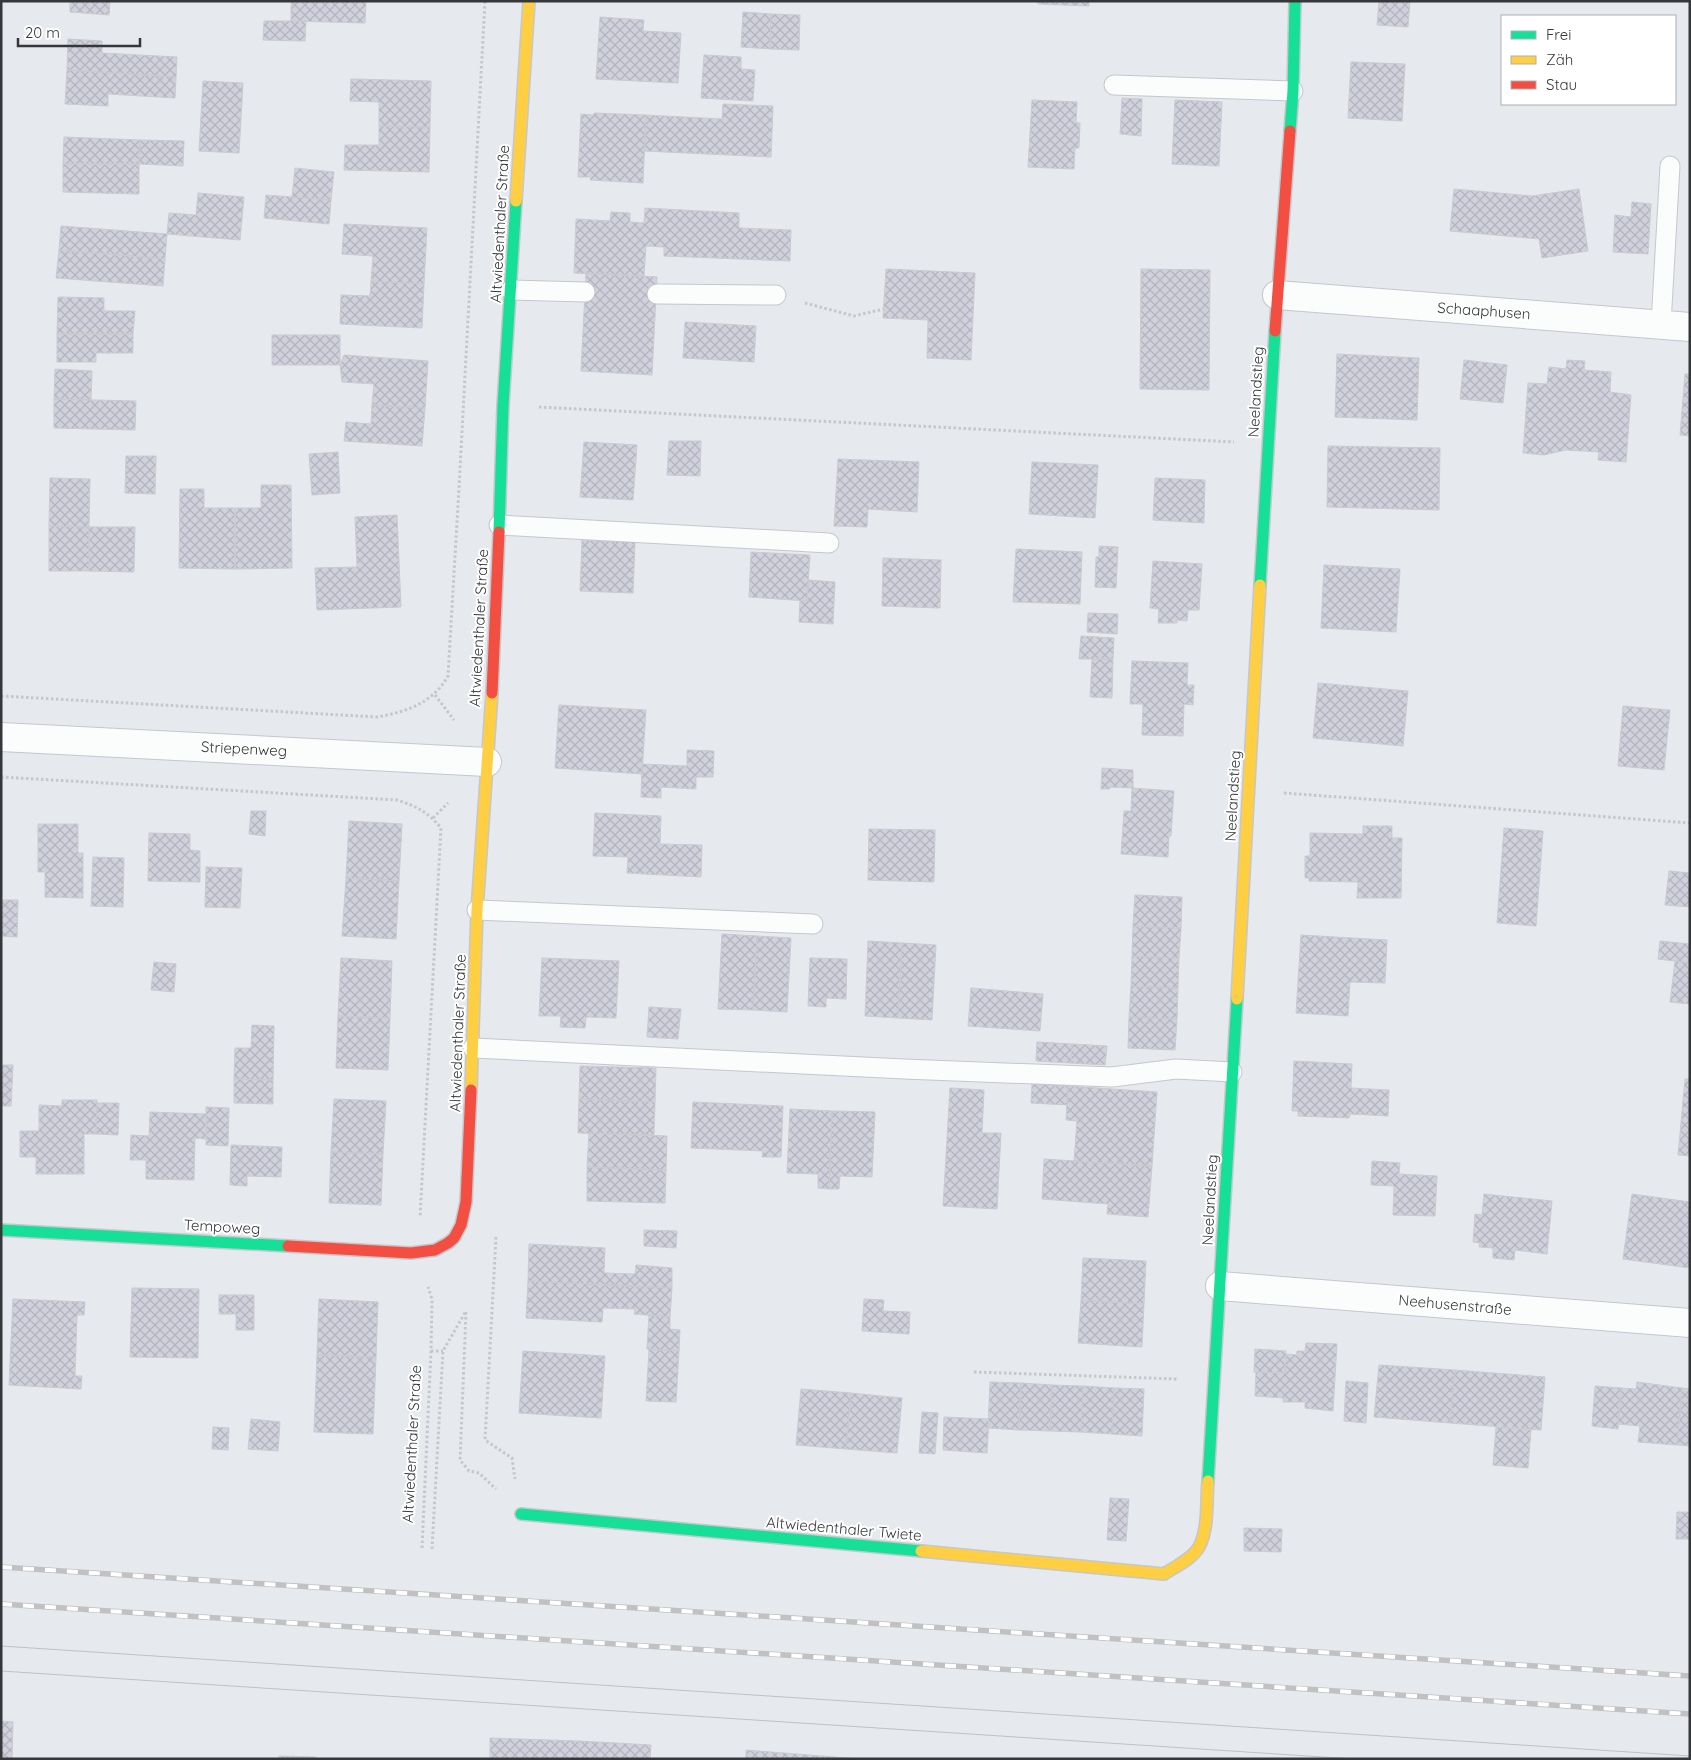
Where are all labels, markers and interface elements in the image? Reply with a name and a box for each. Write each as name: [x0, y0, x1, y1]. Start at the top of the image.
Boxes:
scale bar: [18, 15, 140, 47]
legend: [1501, 15, 1676, 105]
text: 20 m: [25, 23, 60, 42]
text: Frei: [1546, 25, 1572, 44]
text: Zäh: [1546, 50, 1573, 69]
text: Stau: [1546, 75, 1577, 94]
street label: Altwiedenthaler Straße: [486, 145, 513, 303]
street label: Schaaphusen: [1437, 298, 1531, 323]
street label: Neelandstieg: [1244, 346, 1267, 438]
street label: Altwiedenthaler Straße: [465, 549, 492, 707]
street label: Striepenweg: [200, 737, 288, 760]
street label: Neelandstieg: [1221, 750, 1244, 842]
street label: Altwiedenthaler Straße: [445, 954, 470, 1112]
street label: Neelandstieg: [1198, 1154, 1221, 1246]
street label: Tempoweg: [183, 1215, 261, 1238]
street label: Neehusenstraße: [1398, 1290, 1512, 1319]
street label: Altwiedenthaler Straße: [398, 1365, 425, 1523]
street label: Altwiedenthaler Twiete: [765, 1512, 923, 1545]

